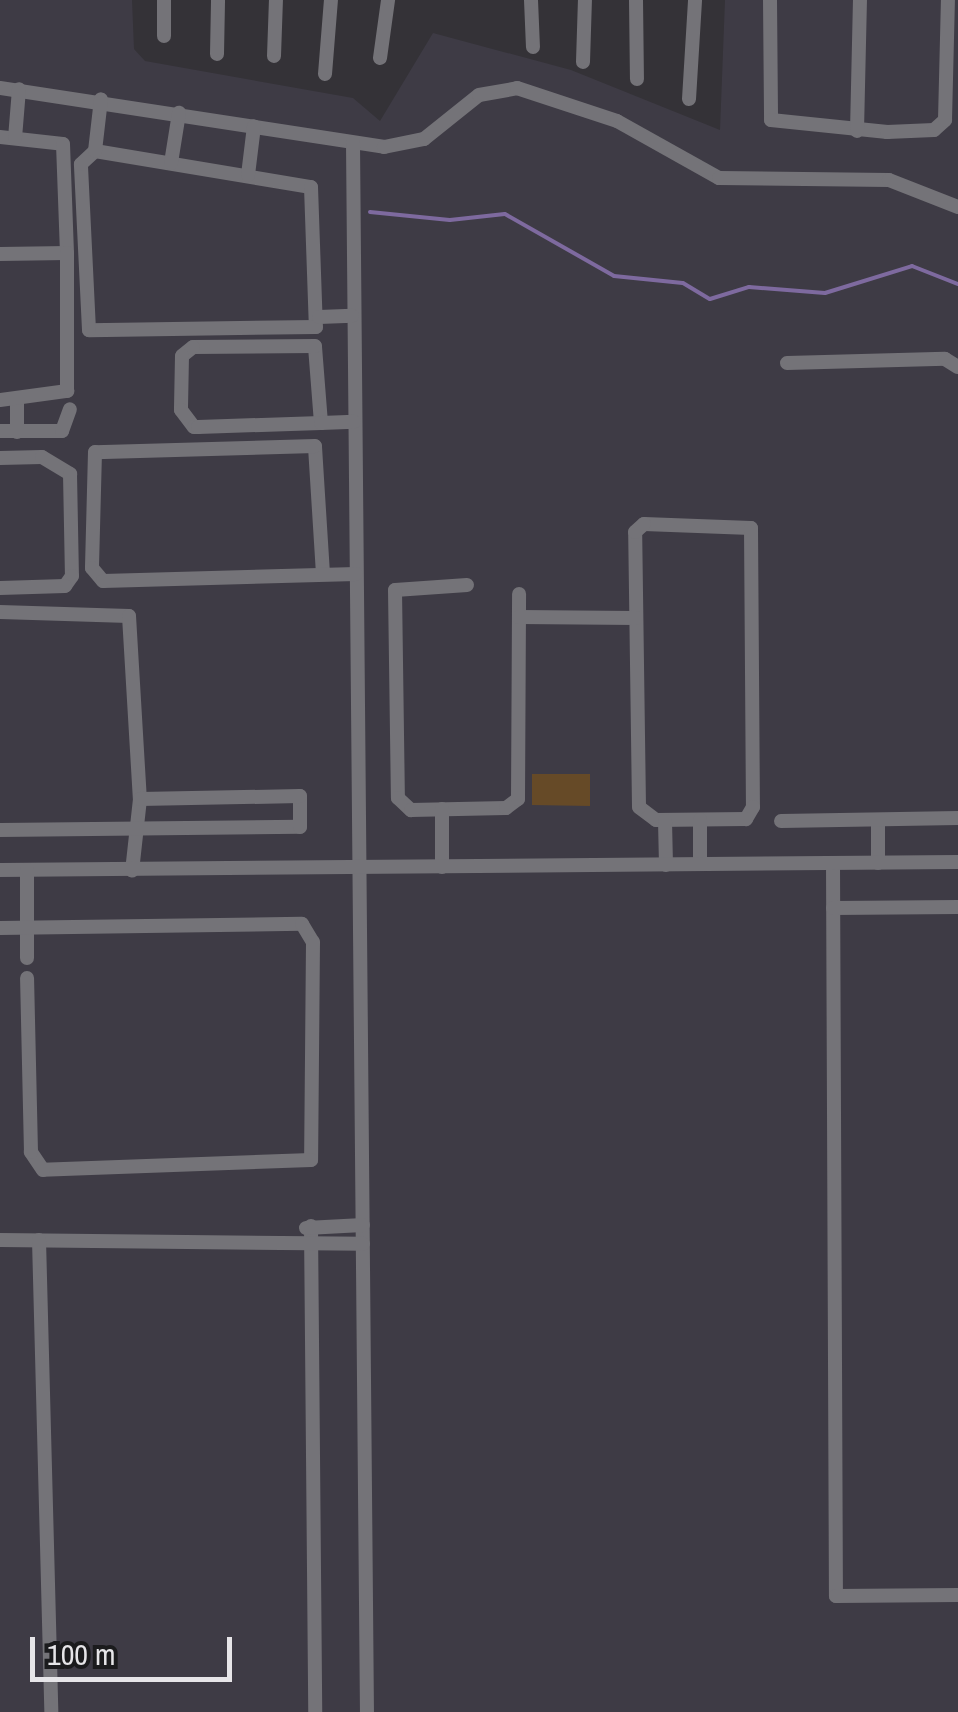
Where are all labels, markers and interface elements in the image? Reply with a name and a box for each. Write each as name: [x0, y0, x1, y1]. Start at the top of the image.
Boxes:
scale bar: [35, 1617, 238, 1679]
text: 100 m: [47, 1634, 115, 1674]

